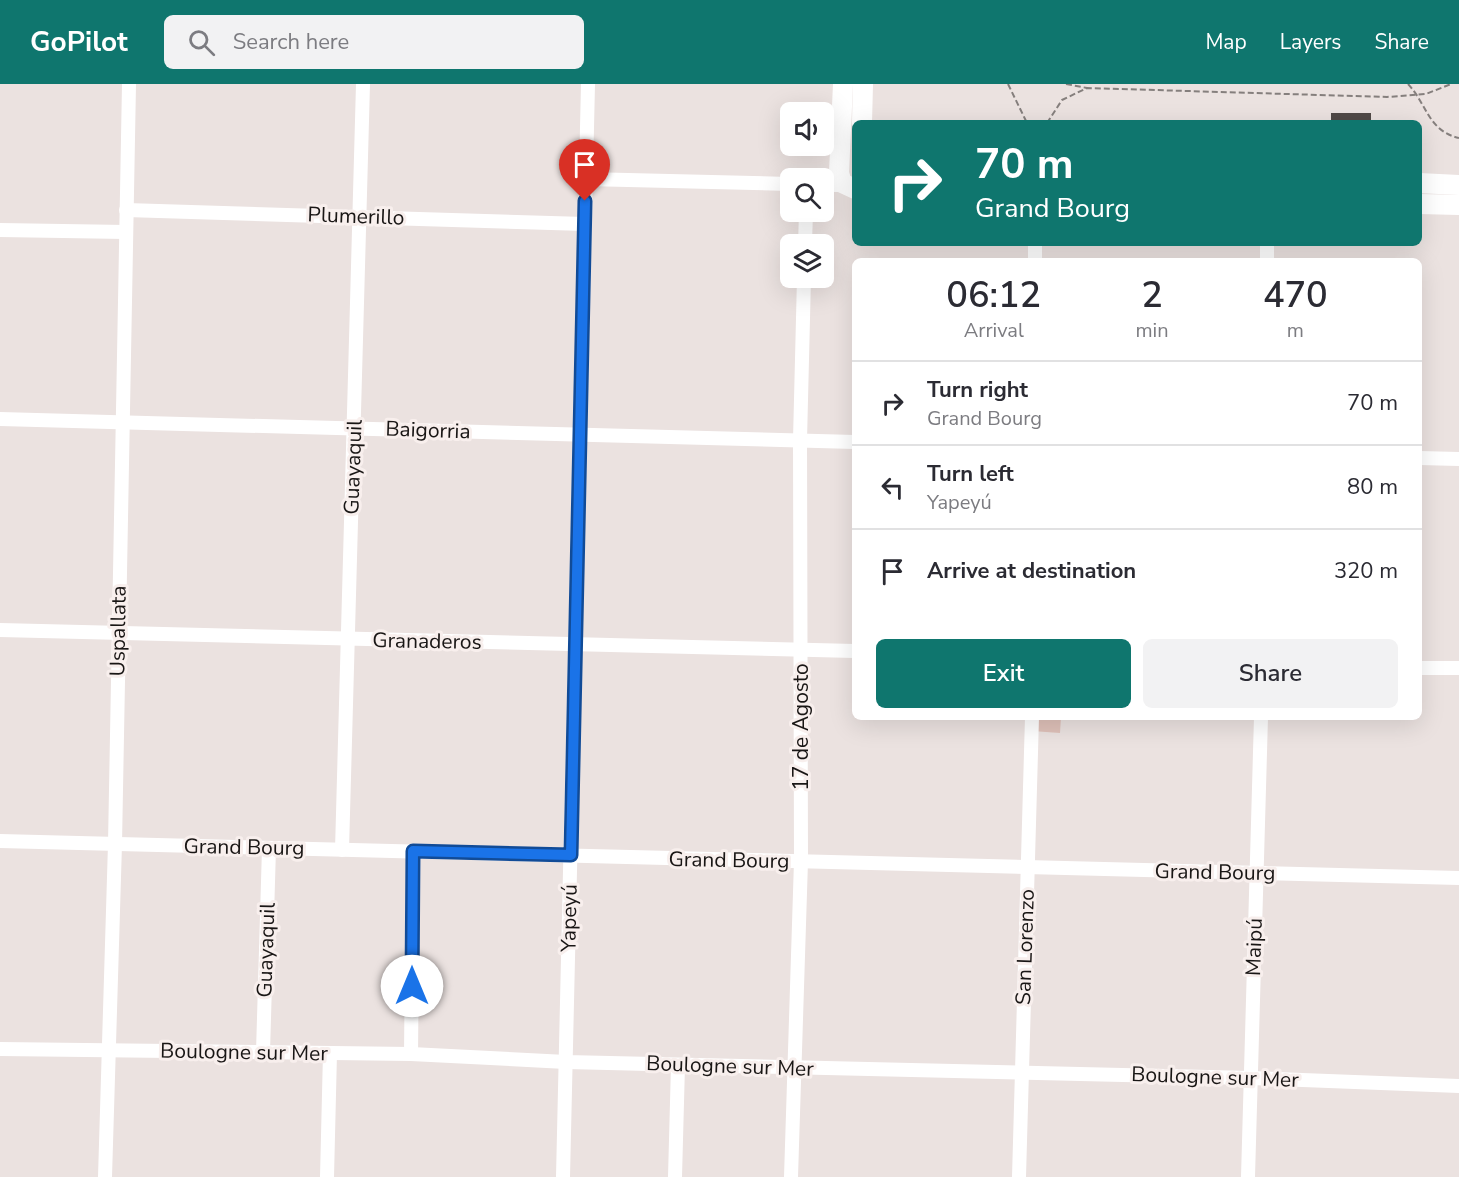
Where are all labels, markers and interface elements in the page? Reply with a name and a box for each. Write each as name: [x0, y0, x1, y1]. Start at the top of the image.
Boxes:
search box: [164, 15, 584, 69]
text: GoPilot: [30, 23, 128, 61]
icon: search: [185, 26, 218, 59]
text: Search here: [233, 27, 349, 57]
text: Map: [1205, 28, 1247, 56]
text: Layers: [1280, 28, 1341, 56]
text: Share: [1374, 28, 1429, 56]
map controls: [780, 102, 834, 288]
button: sound: [780, 102, 834, 156]
text: 70 m: [975, 136, 1074, 193]
pin: [559, 139, 610, 201]
icon: right: [876, 144, 954, 222]
icon: arrive: [568, 148, 601, 181]
button: search: [780, 168, 834, 222]
text: Grand Bourg: [975, 190, 1130, 227]
street label: Plumerillo: [307, 200, 405, 232]
button: layers: [780, 234, 834, 288]
text: 06:12: [946, 271, 1041, 320]
text: 2: [1141, 271, 1163, 320]
text: 470: [1263, 271, 1328, 320]
text: Arrival: [964, 317, 1024, 344]
text: min: [1136, 317, 1169, 344]
text: m: [1287, 317, 1304, 344]
text: Turn right: [927, 375, 1028, 405]
icon: right: [876, 387, 909, 420]
text: 70 m: [1347, 388, 1398, 418]
text: Grand Bourg: [927, 405, 1042, 432]
street label: Baigorria: [385, 415, 471, 445]
street label: Guayaquil: [337, 418, 369, 515]
text: Turn left: [927, 459, 1014, 489]
icon: left: [876, 471, 909, 504]
text: 80 m: [1347, 472, 1398, 502]
text: Yapeyú: [927, 489, 992, 516]
icon: arrive: [876, 555, 909, 588]
text: Arrive at destination: [927, 556, 1136, 586]
text: 320 m: [1334, 556, 1398, 586]
street label: Uspallata: [103, 585, 133, 677]
street label: Granaderos: [372, 626, 482, 656]
button: Exit: [876, 639, 1131, 708]
button: Share: [1143, 639, 1398, 708]
street label: 17 de Agosto: [787, 663, 815, 791]
street label: Grand Bourg: [183, 832, 305, 862]
street label: Grand Bourg: [668, 845, 790, 875]
street label: Grand Bourg: [1154, 857, 1276, 887]
street label: Yapeyú: [554, 884, 584, 953]
street label: San Lorenzo: [1009, 889, 1041, 1005]
street label: Guayaquil: [250, 901, 282, 998]
street label: Maipú: [1239, 918, 1269, 976]
position arrow: [380, 954, 444, 1018]
street label: Boulogne sur Mer: [160, 1037, 329, 1067]
street label: Boulogne sur Mer: [646, 1049, 815, 1083]
street label: Boulogne sur Mer: [1131, 1060, 1300, 1094]

